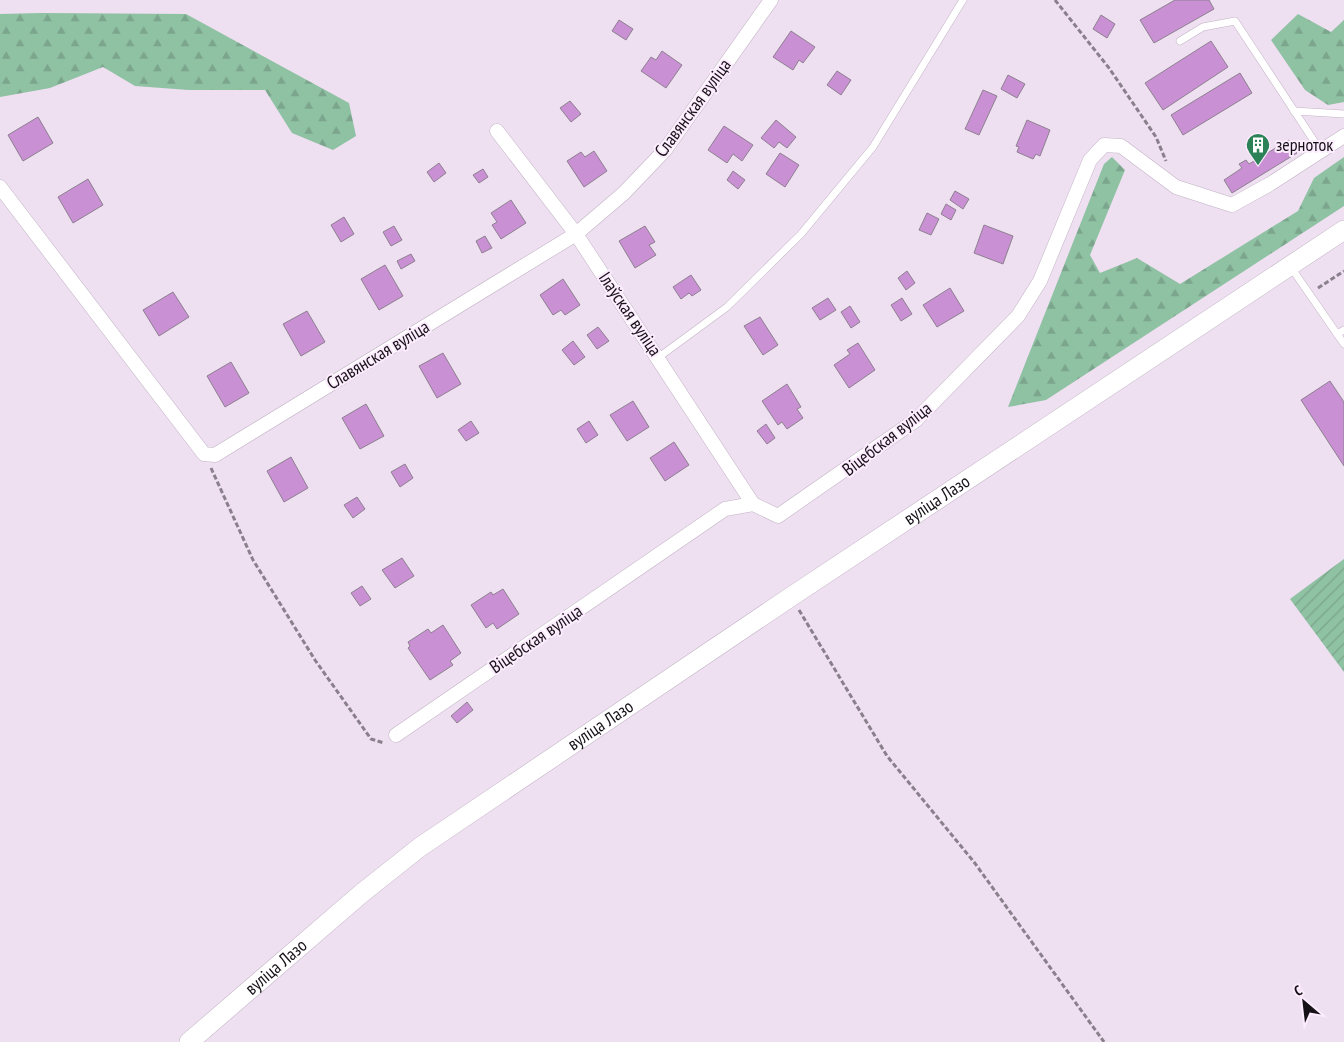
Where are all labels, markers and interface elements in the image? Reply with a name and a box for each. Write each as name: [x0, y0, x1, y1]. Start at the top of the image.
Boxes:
street label: Славянская вуліца: [649, 54, 736, 161]
building icon: зерноток: [1245, 132, 1271, 166]
place label: зерноток: [1276, 133, 1333, 156]
street label: Ілаўская вуліца: [594, 267, 667, 360]
street label: Славянская вуліца: [322, 315, 433, 394]
street label: Віцебская вуліца: [837, 397, 936, 481]
street label: вуліца Лазо: [899, 469, 974, 530]
street label: Віцебская вуліца: [485, 599, 587, 678]
street label: вуліца Лазо: [563, 694, 638, 755]
street label: вуліца Лазо: [240, 933, 312, 1000]
north arrow: [1279, 977, 1329, 1027]
text: С: [1291, 981, 1305, 1000]

